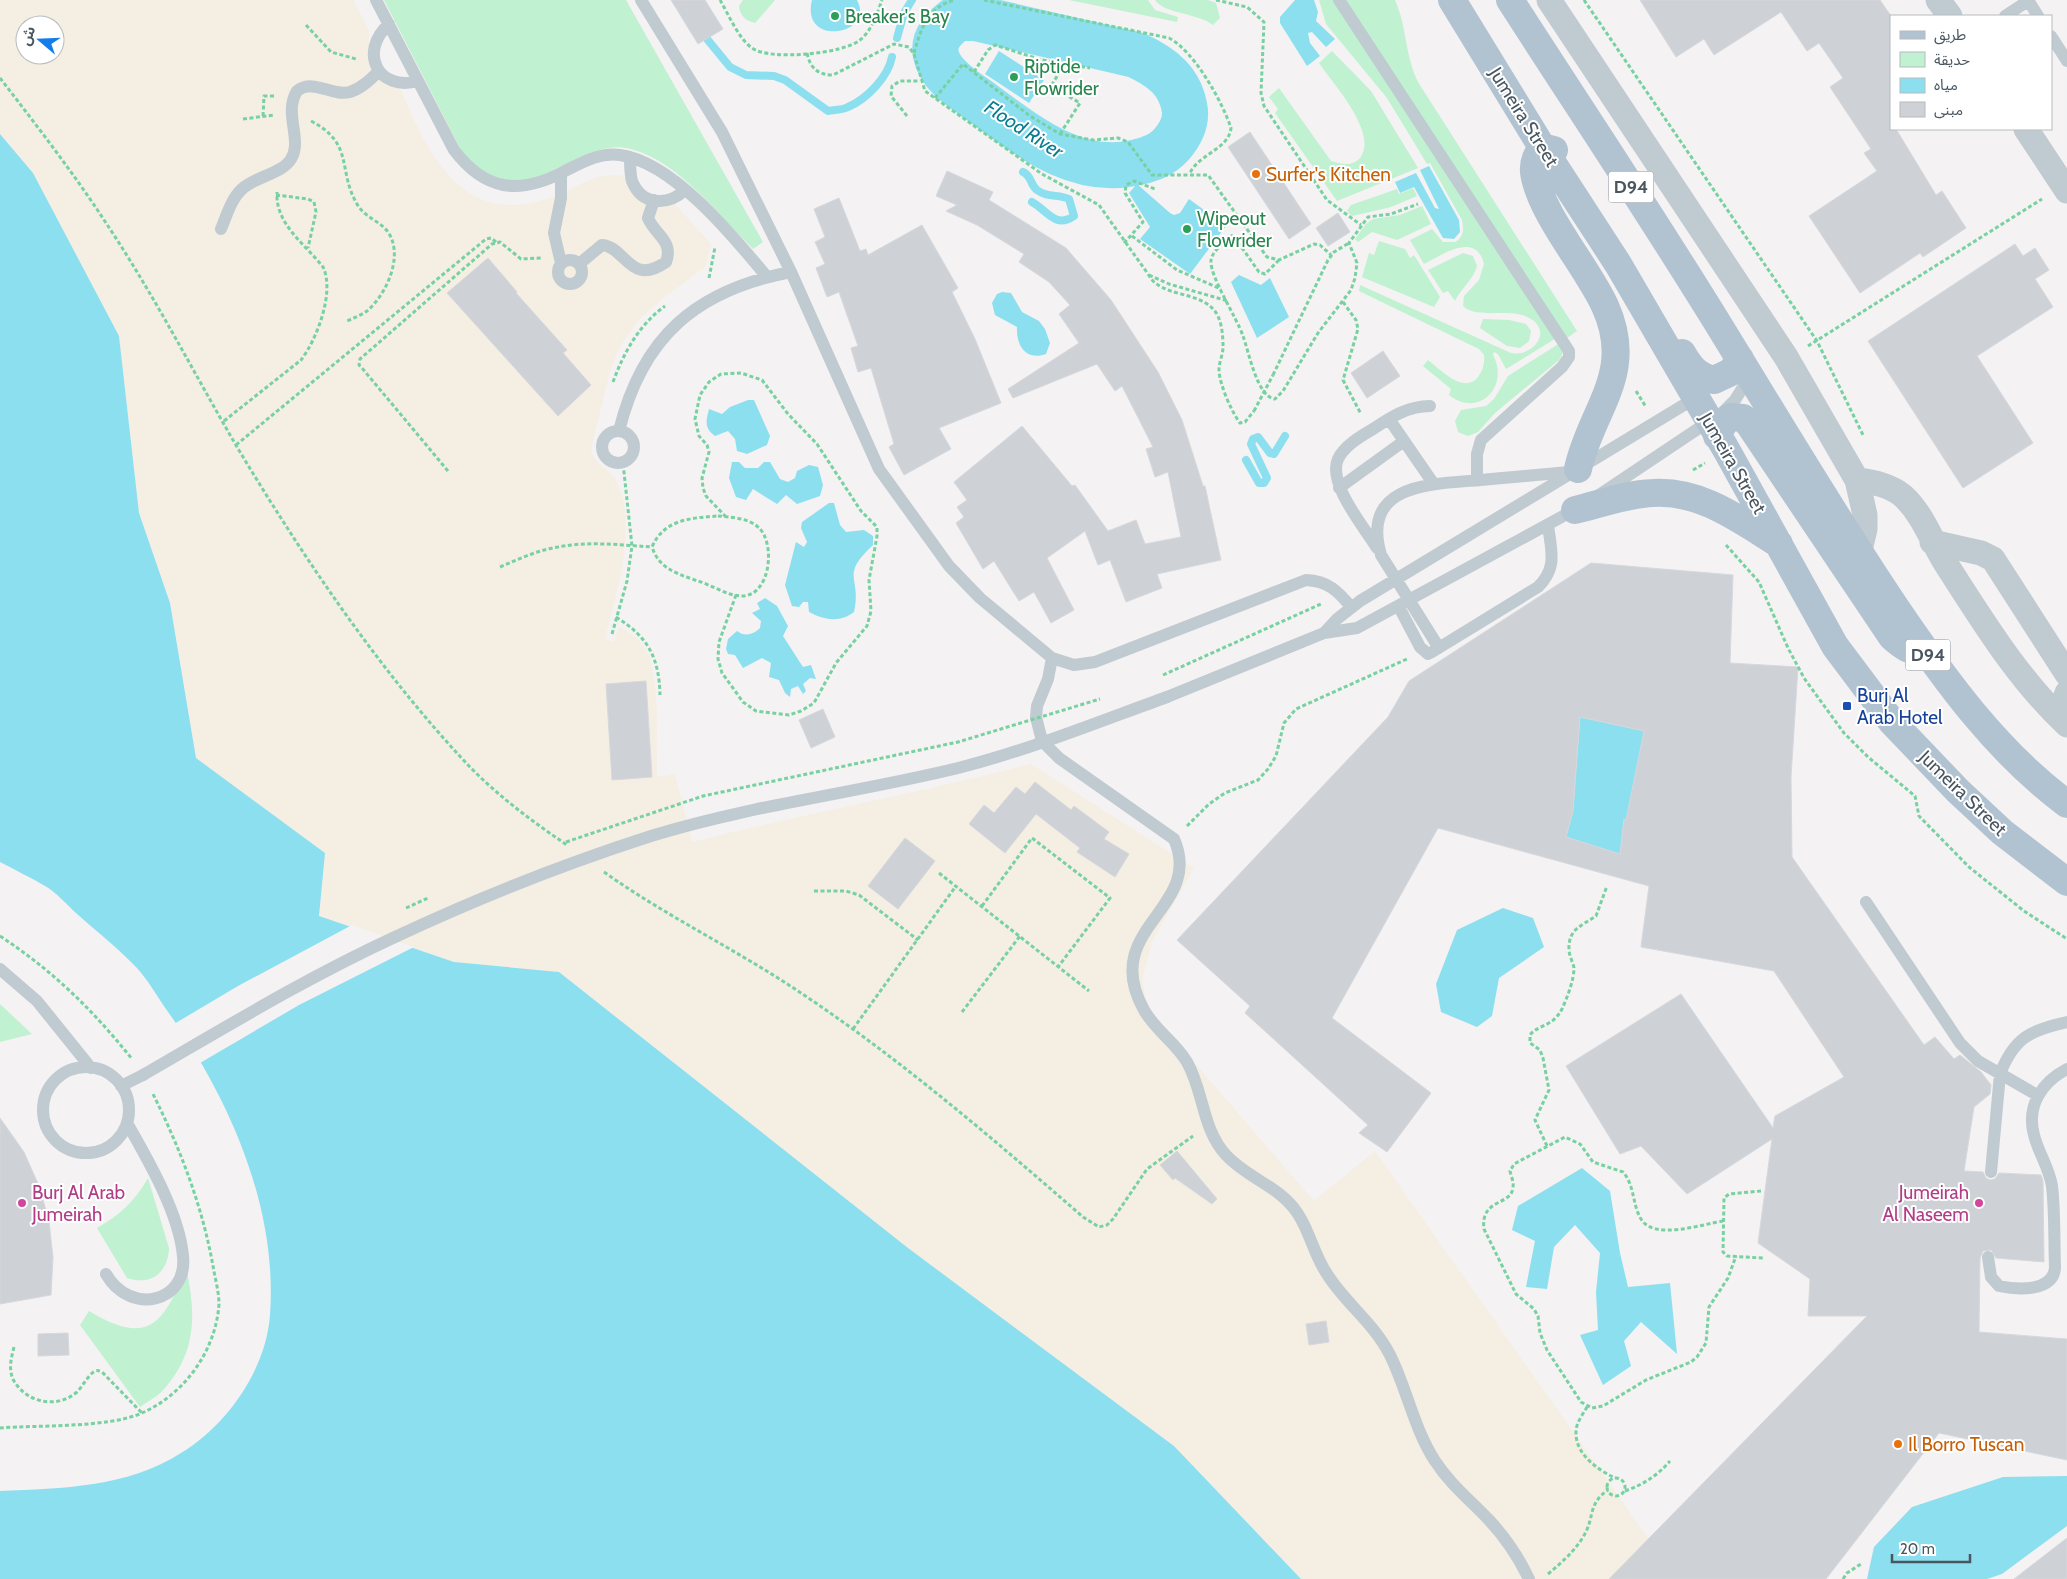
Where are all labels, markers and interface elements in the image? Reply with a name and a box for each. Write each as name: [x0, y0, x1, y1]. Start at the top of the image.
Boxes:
place label: Breaker's Bay: [845, 5, 950, 28]
marker: Breaker's Bay: [829, 10, 841, 22]
north arrow: [15, 15, 65, 65]
legend: [1890, 15, 2052, 130]
text: ش: [16, 24, 39, 48]
text: طريق: [1934, 26, 1966, 45]
text: حديقة: [1934, 51, 1970, 69]
place label: Riptide Flowrider: [1024, 55, 1099, 100]
street label: Jumeira Street: [1484, 62, 1564, 172]
marker: Riptide Flowrider: [1008, 71, 1020, 83]
text: مياه: [1934, 76, 1958, 94]
water label: Flood River: [980, 95, 1068, 164]
text: مبنى: [1934, 101, 1963, 119]
place label: Surfer's Kitchen: [1266, 163, 1391, 186]
marker: Surfer's Kitchen: [1250, 168, 1262, 180]
road number: D94: [1608, 172, 1654, 202]
place label: Wipeout Flowrider: [1197, 207, 1272, 252]
marker: Wipeout Flowrider: [1181, 223, 1193, 235]
street label: Jumeira Street: [1694, 407, 1772, 518]
road number: D94: [1906, 640, 1950, 670]
place label: Burj Al Arab Hotel: [1857, 684, 1943, 729]
marker: Burj Al Arab Hotel: [1841, 700, 1853, 712]
street label: Jumeira Street: [1914, 745, 2012, 841]
place label: Burj Al Arab Jumeirah: [31, 1181, 125, 1226]
place label: Jumeirah Al Naseem: [1882, 1181, 1969, 1226]
marker: Burj Al Arab Jumeirah: [16, 1197, 28, 1209]
marker: Jumeirah Al Naseem: [1973, 1197, 1985, 1209]
place label: Il Borro Tuscan: [1908, 1433, 2024, 1456]
marker: Il Borro Tuscan: [1892, 1438, 1904, 1450]
scale bar: [1892, 1532, 1970, 1564]
text: 20 m: [1900, 1540, 1935, 1558]

